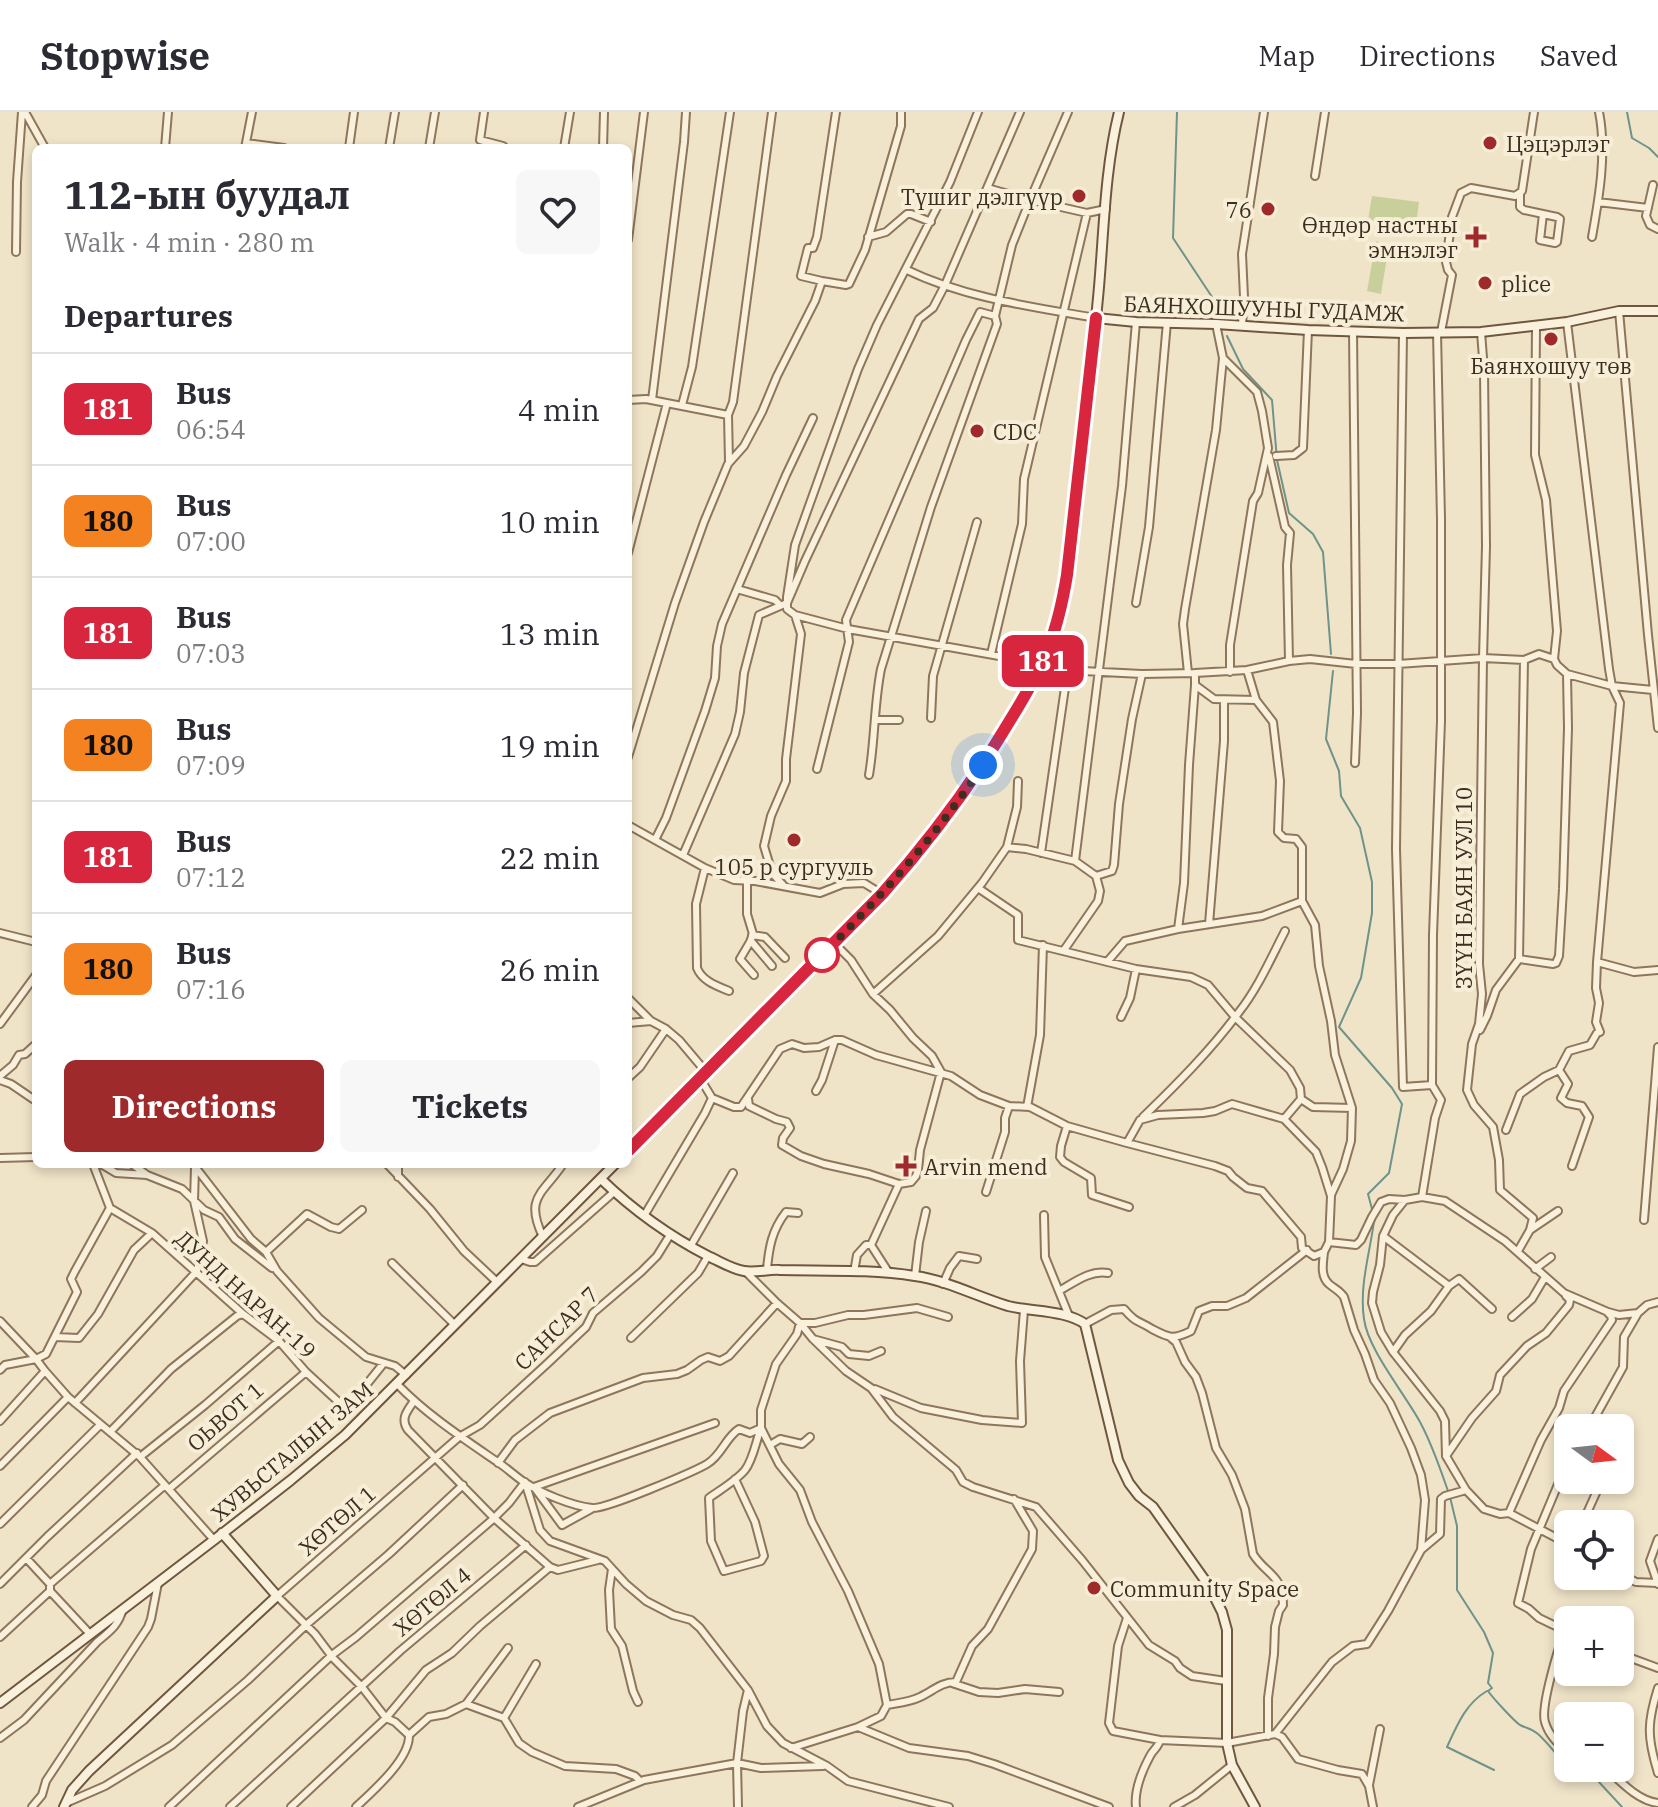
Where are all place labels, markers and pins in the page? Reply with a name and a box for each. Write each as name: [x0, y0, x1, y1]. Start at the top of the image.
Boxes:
place label: Цэцэрлэг: [1506, 129, 1610, 158]
marker: Цэцэрлэг: [1481, 134, 1499, 152]
place label: Түшиг дэлгүүр: [901, 182, 1063, 211]
marker: Түшиг дэлгүүр: [1070, 187, 1088, 205]
place label: 76: [1226, 195, 1252, 224]
marker: 76: [1259, 200, 1277, 218]
place label: Өндөр настны эмнэлэг: [1302, 210, 1458, 264]
marker: Өндөр настны эмнэлэг: [1465, 226, 1487, 248]
place label: plice: [1501, 269, 1551, 298]
marker: plice: [1476, 274, 1494, 292]
marker: Баянхошуу төв: [1542, 330, 1560, 348]
place label: Баянхошуу төв: [1470, 351, 1632, 380]
place label: CDC: [993, 417, 1037, 446]
marker: CDC: [968, 422, 986, 440]
marker: 105 р сургууль: [785, 831, 803, 849]
place label: 105 р сургууль: [715, 852, 874, 881]
unlabelled marker: [805, 938, 839, 972]
place label: Arvin mend: [924, 1152, 1048, 1181]
marker: Arvin mend: [895, 1155, 917, 1177]
place label: Community Space: [1110, 1574, 1299, 1603]
marker: Community Space: [1085, 1579, 1103, 1597]

